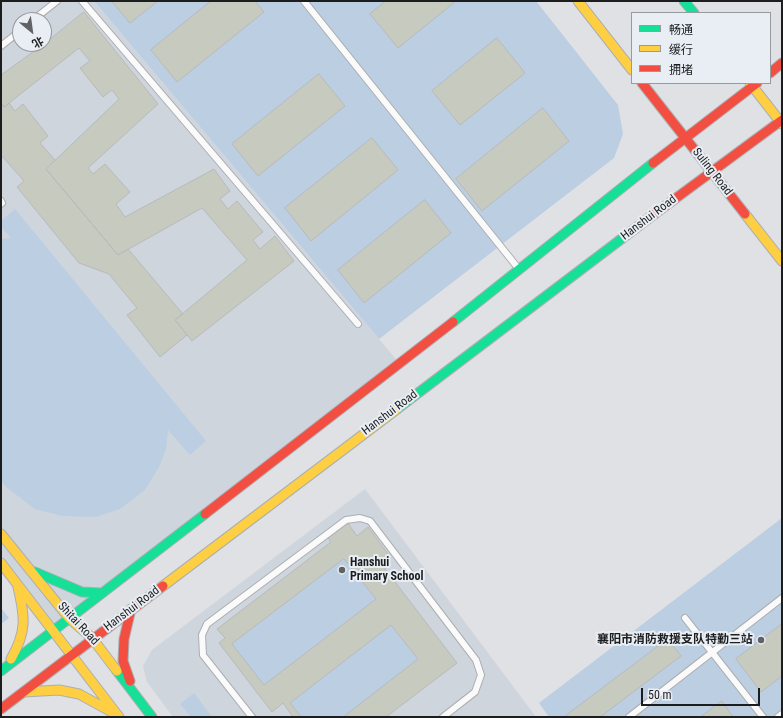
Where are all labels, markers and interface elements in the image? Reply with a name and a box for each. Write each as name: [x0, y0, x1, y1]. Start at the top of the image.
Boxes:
north arrow: [12, 12, 52, 52]
legend: [631, 12, 771, 84]
text: 畅通: [669, 23, 693, 37]
text: 北: [30, 34, 46, 50]
text: 缓行: [669, 43, 693, 57]
text: 拥堵: [669, 63, 693, 77]
street label: Suling Road: [689, 145, 735, 199]
street label: Hanshui Road: [618, 192, 680, 244]
street label: Hanshui Road: [359, 387, 421, 439]
place label: Hanshui Primary School: [350, 556, 423, 584]
marker: Hanshui Primary School: [337, 565, 347, 575]
street label: Hanshui Road: [101, 583, 163, 635]
street label: Shitai Road: [54, 599, 102, 649]
place label: 襄阳市消防救援支队特勤三站: [597, 633, 753, 647]
marker: 襄阳市消防救援支队特勤三站: [756, 635, 766, 645]
scale bar: [643, 680, 762, 706]
text: 50 m: [648, 688, 672, 702]

